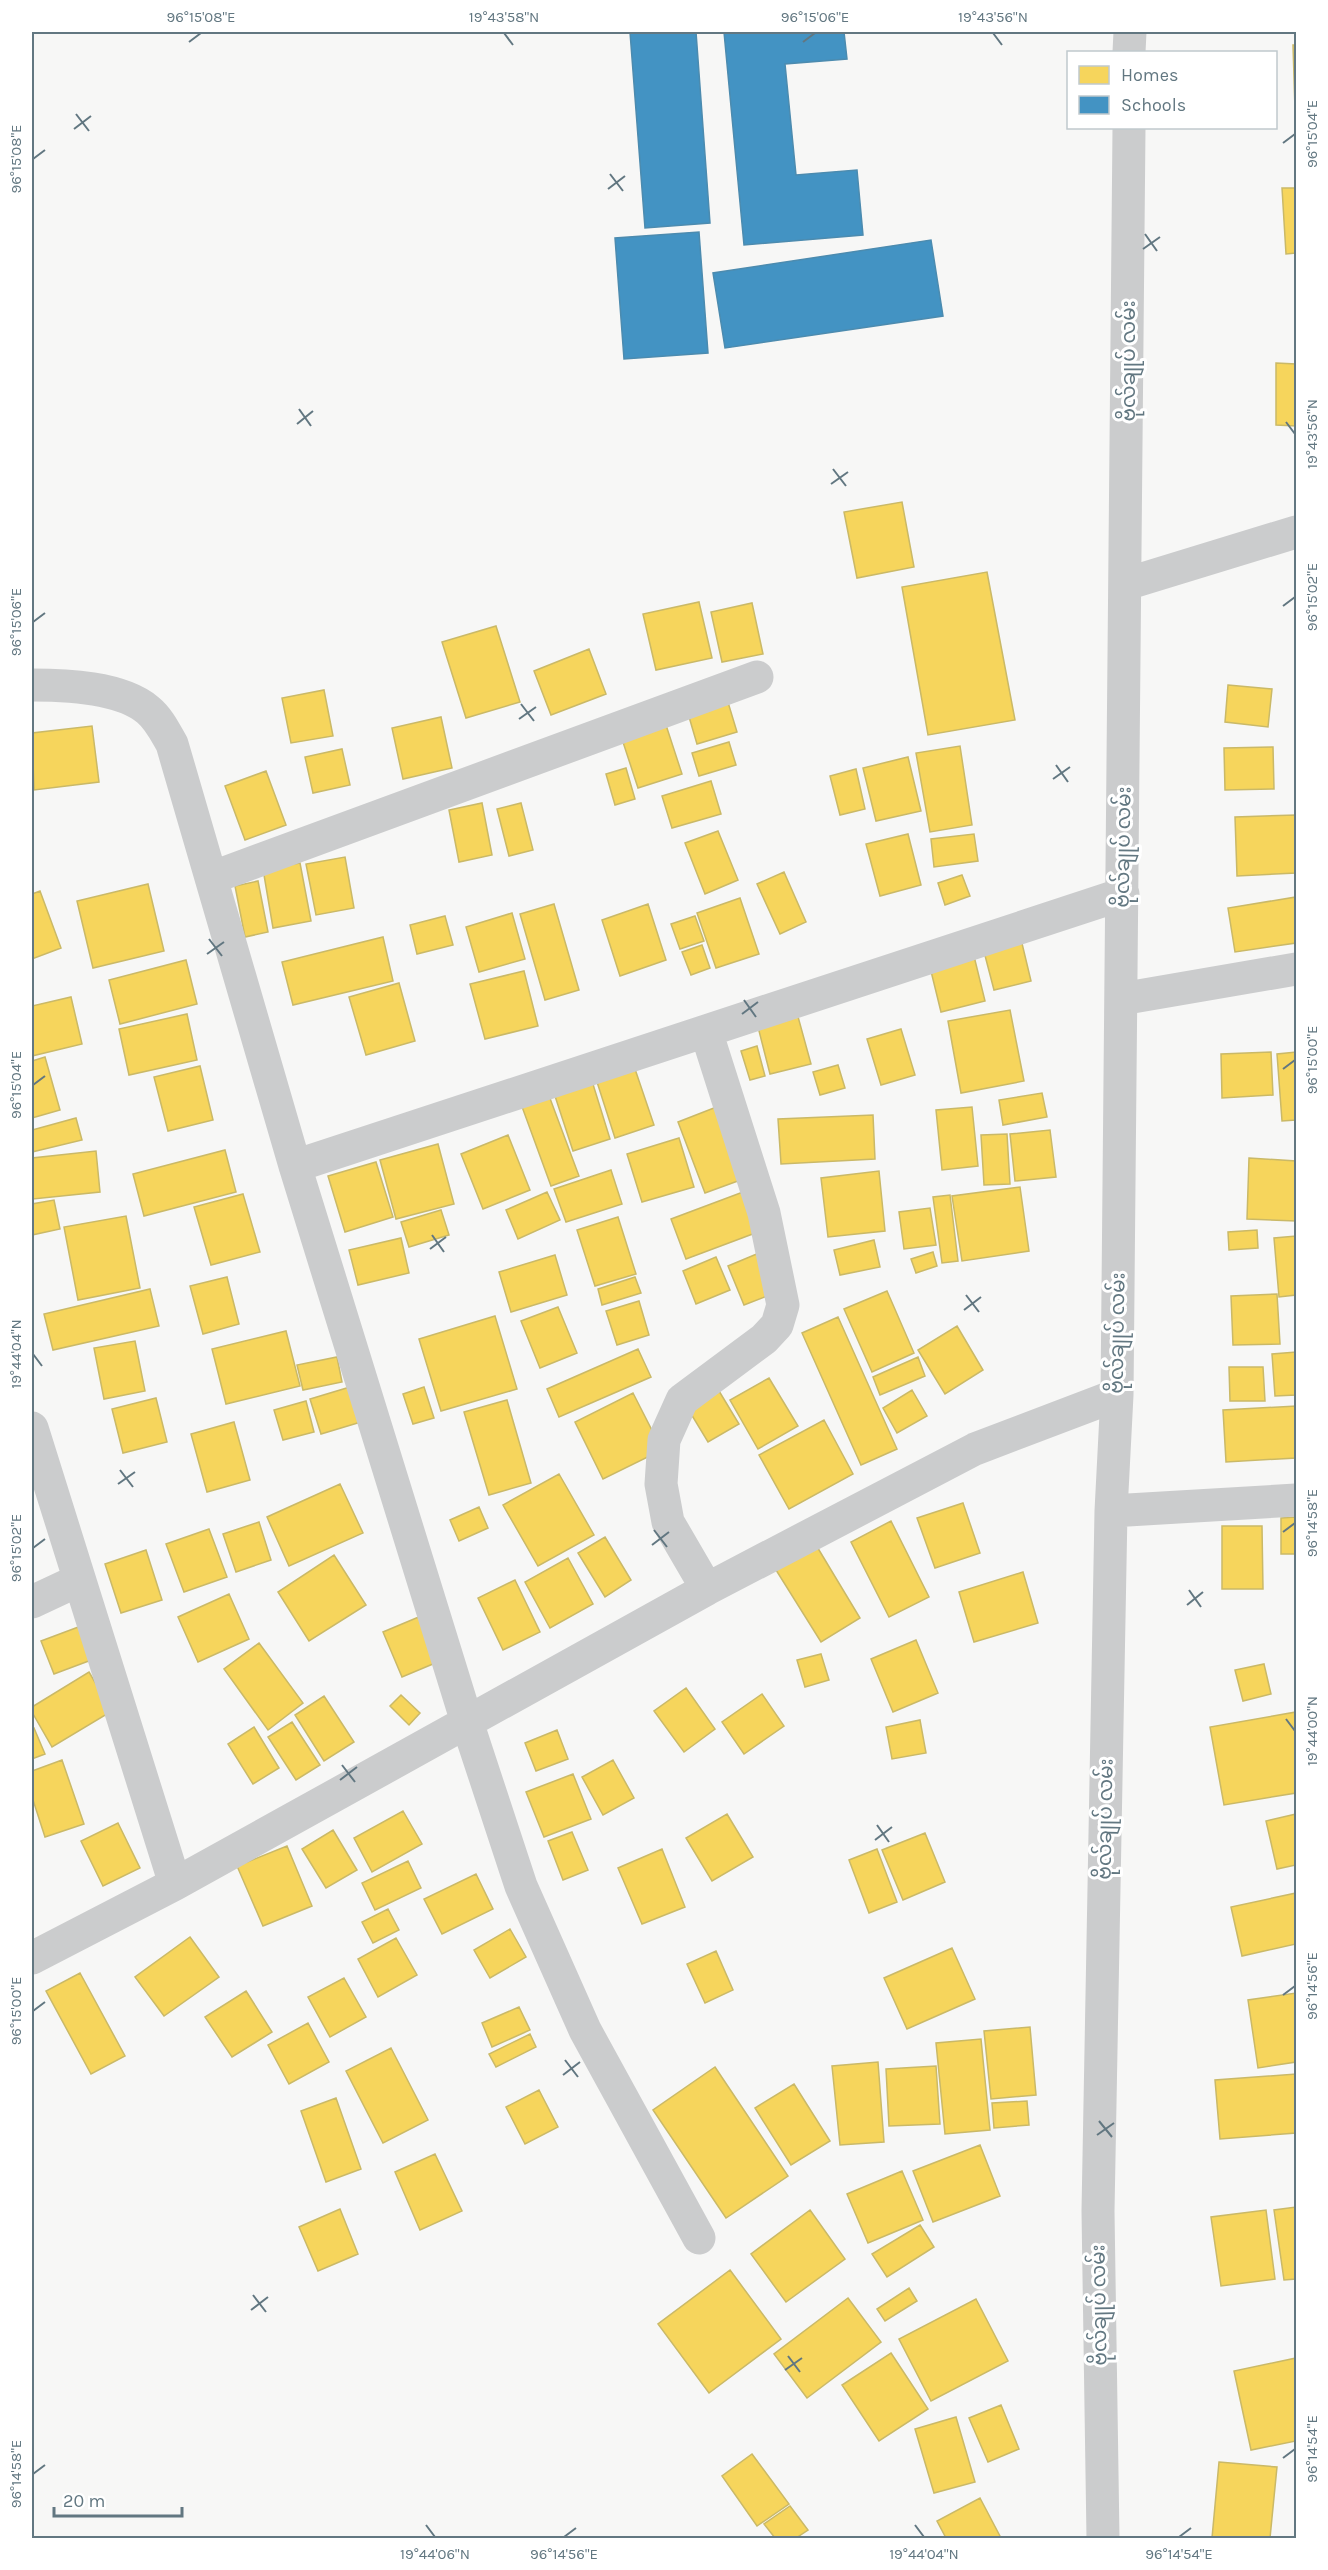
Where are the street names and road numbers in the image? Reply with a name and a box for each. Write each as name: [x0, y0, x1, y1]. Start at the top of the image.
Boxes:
street label: ဗိုလ်ချုပ် လမ်း: [1114, 300, 1145, 422]
street label: ဗိုလ်ချုပ် လမ်း: [1107, 786, 1141, 908]
street label: ဗိုလ်ချုပ် လမ်း: [1101, 1272, 1135, 1394]
street label: ဗိုလ်ချုပ် လမ်း: [1089, 1758, 1123, 1880]
street label: ဗိုလ်ချုပ် လမ်း: [1083, 2244, 1117, 2366]

